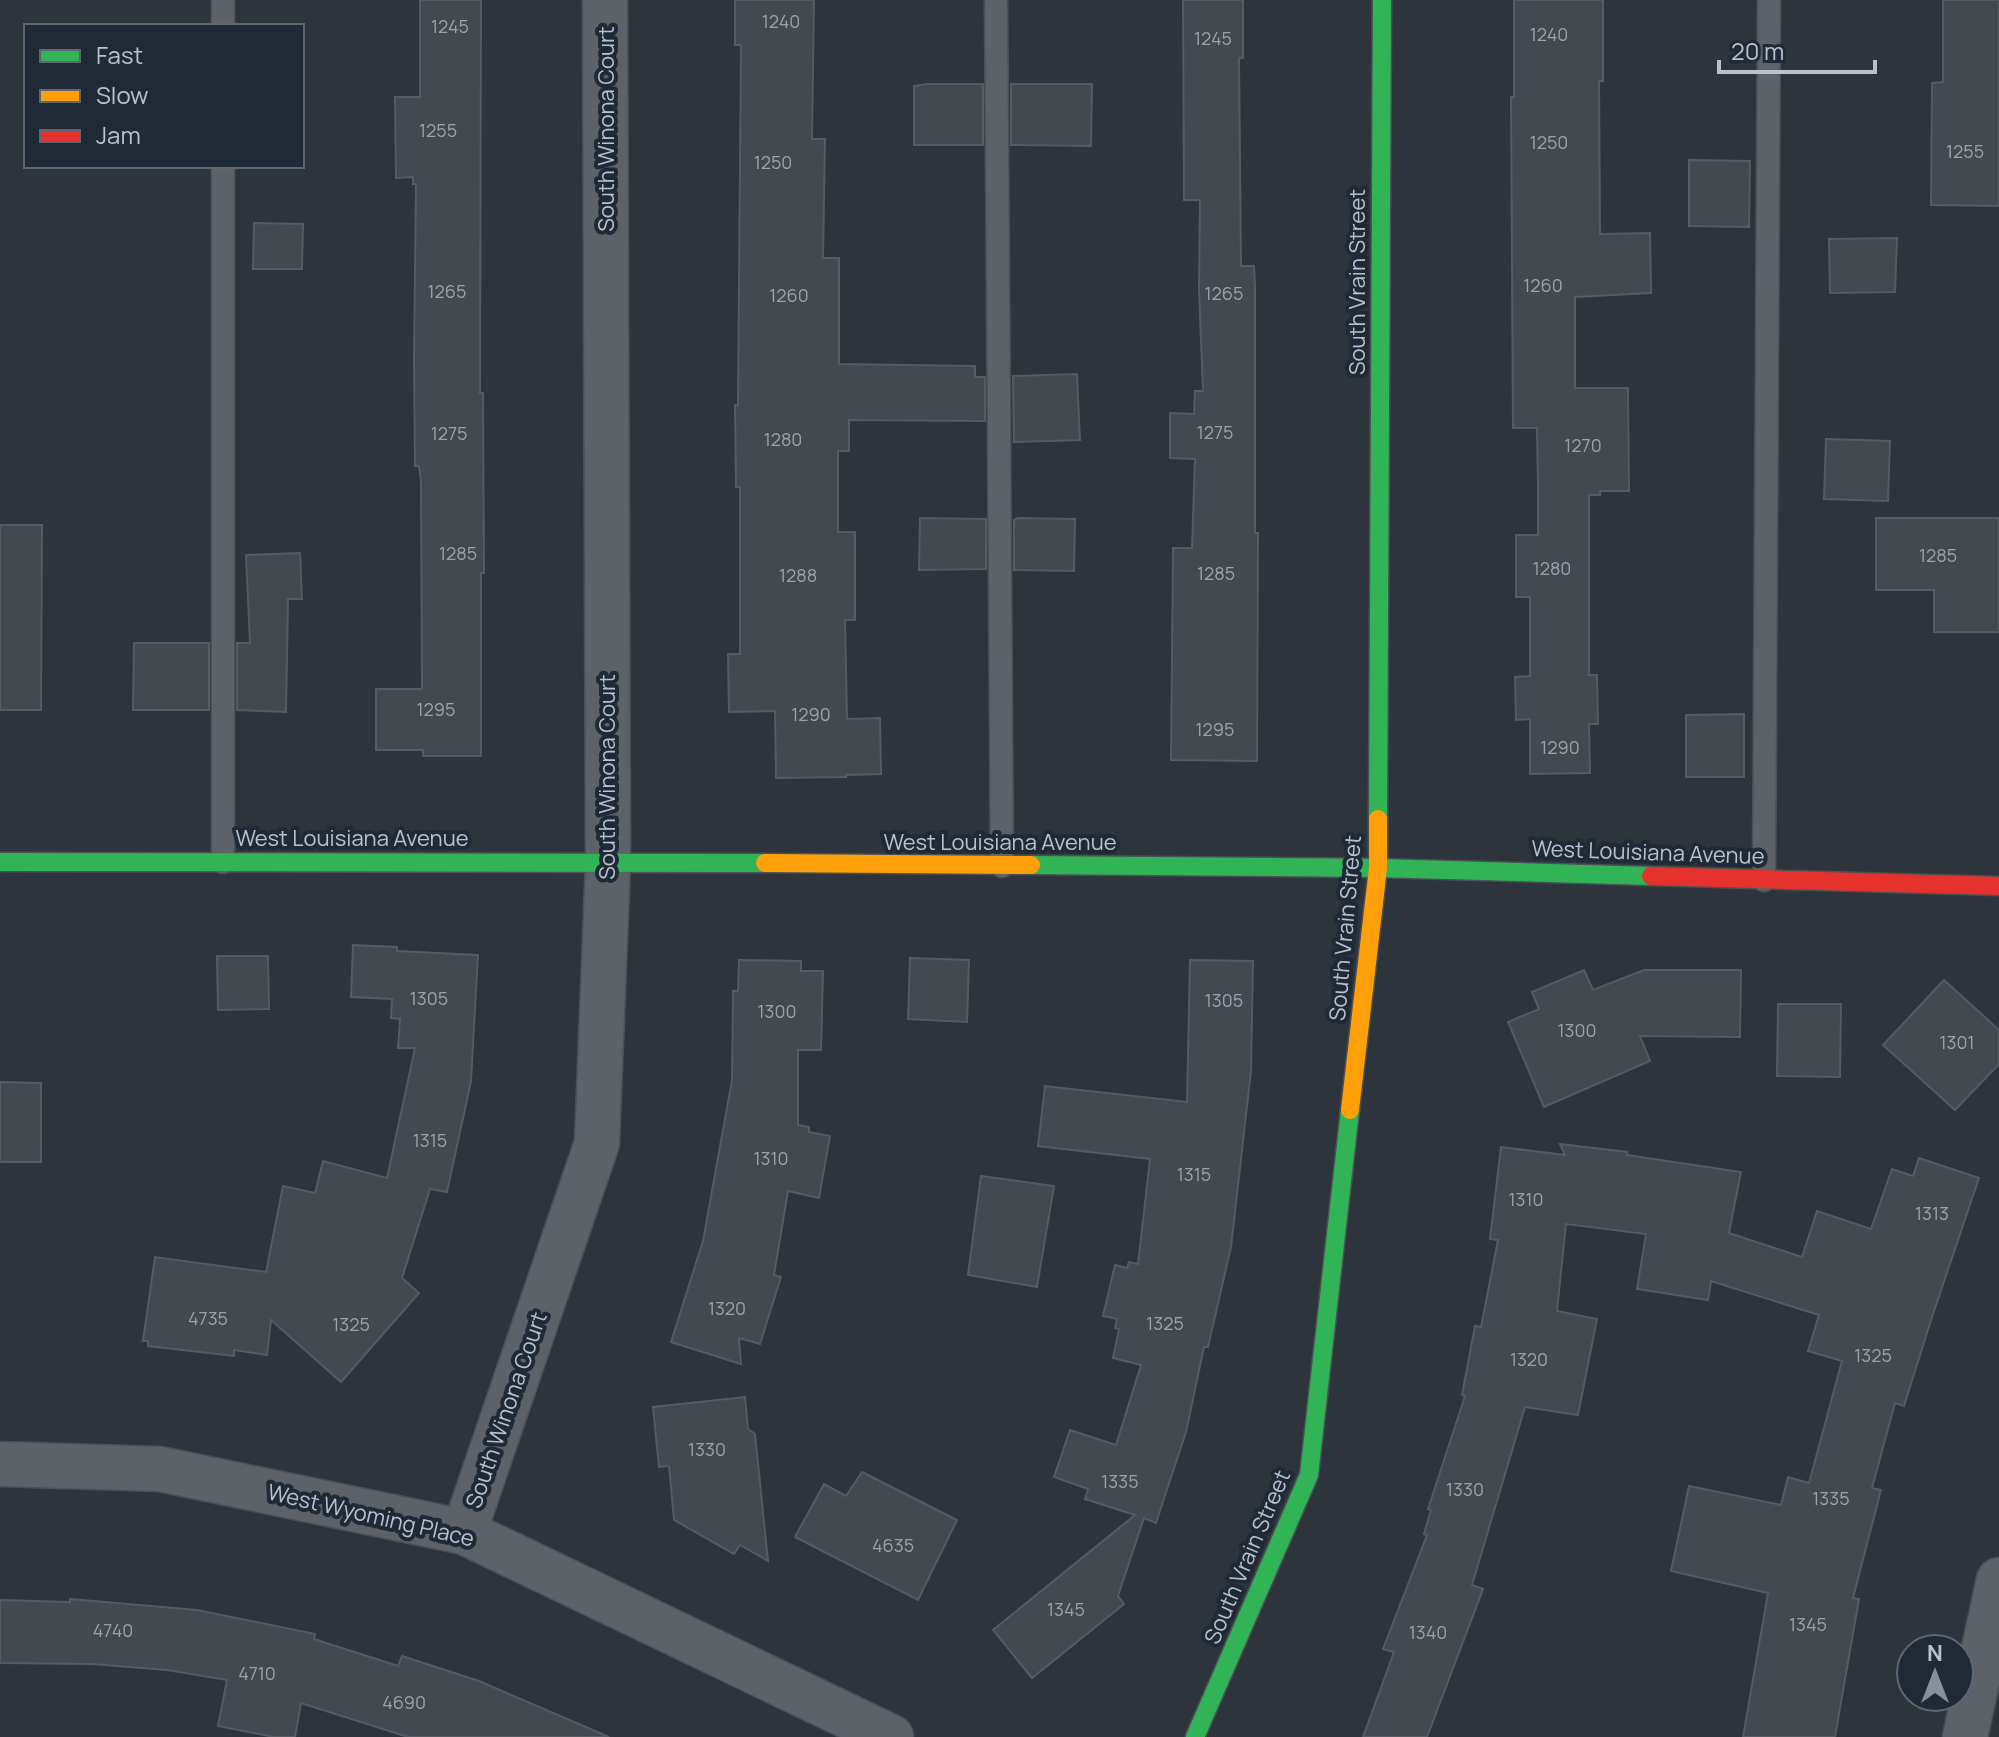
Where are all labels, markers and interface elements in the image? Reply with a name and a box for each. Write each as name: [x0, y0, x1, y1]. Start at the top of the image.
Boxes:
house number: 1240: [762, 9, 800, 33]
house number: 1245: [431, 14, 469, 38]
house number: 1240: [1530, 22, 1568, 46]
legend: [24, 24, 304, 168]
scale bar: [1719, 24, 1875, 74]
street label: South Winona Court: [591, 26, 621, 232]
house number: 1245: [1194, 26, 1232, 50]
text: 20 m: [1731, 34, 1784, 67]
text: Fast: [96, 38, 143, 71]
text: Slow: [96, 78, 149, 111]
text: Jam: [96, 118, 141, 151]
house number: 1255: [419, 118, 457, 142]
house number: 1250: [1530, 130, 1568, 154]
house number: 1255: [1946, 139, 1984, 163]
house number: 1250: [754, 150, 792, 174]
street label: South Vrain Street: [1342, 189, 1372, 375]
house number: 1260: [1523, 273, 1563, 297]
house number: 1265: [428, 279, 466, 303]
house number: 1265: [1205, 281, 1243, 305]
house number: 1260: [769, 283, 809, 307]
house number: 1275: [1197, 420, 1233, 444]
house number: 1275: [431, 421, 467, 445]
house number: 1280: [764, 427, 802, 451]
house number: 1270: [1564, 433, 1602, 457]
house number: 1285: [439, 541, 477, 565]
house number: 1285: [1919, 543, 1957, 567]
house number: 1280: [1533, 556, 1571, 580]
house number: 1285: [1197, 561, 1235, 585]
house number: 1288: [779, 563, 817, 587]
street label: South Winona Court: [592, 674, 622, 880]
house number: 1295: [417, 697, 455, 721]
house number: 1290: [791, 702, 831, 726]
house number: 1295: [1196, 717, 1234, 741]
house number: 1290: [1540, 735, 1580, 759]
street label: West Louisiana Avenue: [235, 823, 469, 853]
street label: West Louisiana Avenue: [883, 827, 1117, 857]
street label: West Louisiana Avenue: [1531, 833, 1765, 871]
street label: South Vrain Street: [1322, 834, 1368, 1022]
house number: 1305: [410, 986, 448, 1010]
house number: 1305: [1205, 988, 1243, 1012]
house number: 1300: [758, 999, 796, 1023]
house number: 1300: [1558, 1018, 1596, 1042]
house number: 1301: [1940, 1030, 1974, 1054]
house number: 1315: [413, 1128, 447, 1152]
house number: 1310: [754, 1146, 788, 1170]
house number: 1315: [1177, 1162, 1211, 1186]
house number: 1310: [1509, 1187, 1543, 1211]
house number: 1313: [1915, 1201, 1949, 1225]
house number: 1320: [708, 1296, 746, 1320]
house number: 4735: [188, 1306, 228, 1330]
street label: South Winona Court: [458, 1308, 554, 1512]
house number: 1325: [1146, 1311, 1184, 1335]
house number: 1325: [332, 1312, 370, 1336]
house number: 1325: [1854, 1343, 1892, 1367]
house number: 1320: [1510, 1347, 1548, 1371]
house number: 1330: [688, 1437, 726, 1461]
street label: South Vrain Street: [1197, 1465, 1297, 1649]
house number: 1335: [1101, 1469, 1139, 1493]
street label: West Wyoming Place: [265, 1477, 477, 1553]
house number: 1330: [1446, 1477, 1484, 1501]
house number: 1335: [1812, 1486, 1850, 1510]
house number: 4635: [872, 1533, 914, 1557]
house number: 1345: [1047, 1597, 1085, 1621]
house number: 1345: [1789, 1612, 1827, 1636]
house number: 4740: [93, 1618, 133, 1642]
house number: 1340: [1409, 1620, 1447, 1644]
north arrow: [1895, 1633, 1975, 1713]
text: N: [1927, 1638, 1943, 1668]
house number: 4710: [238, 1661, 276, 1685]
house number: 4690: [382, 1690, 426, 1714]

